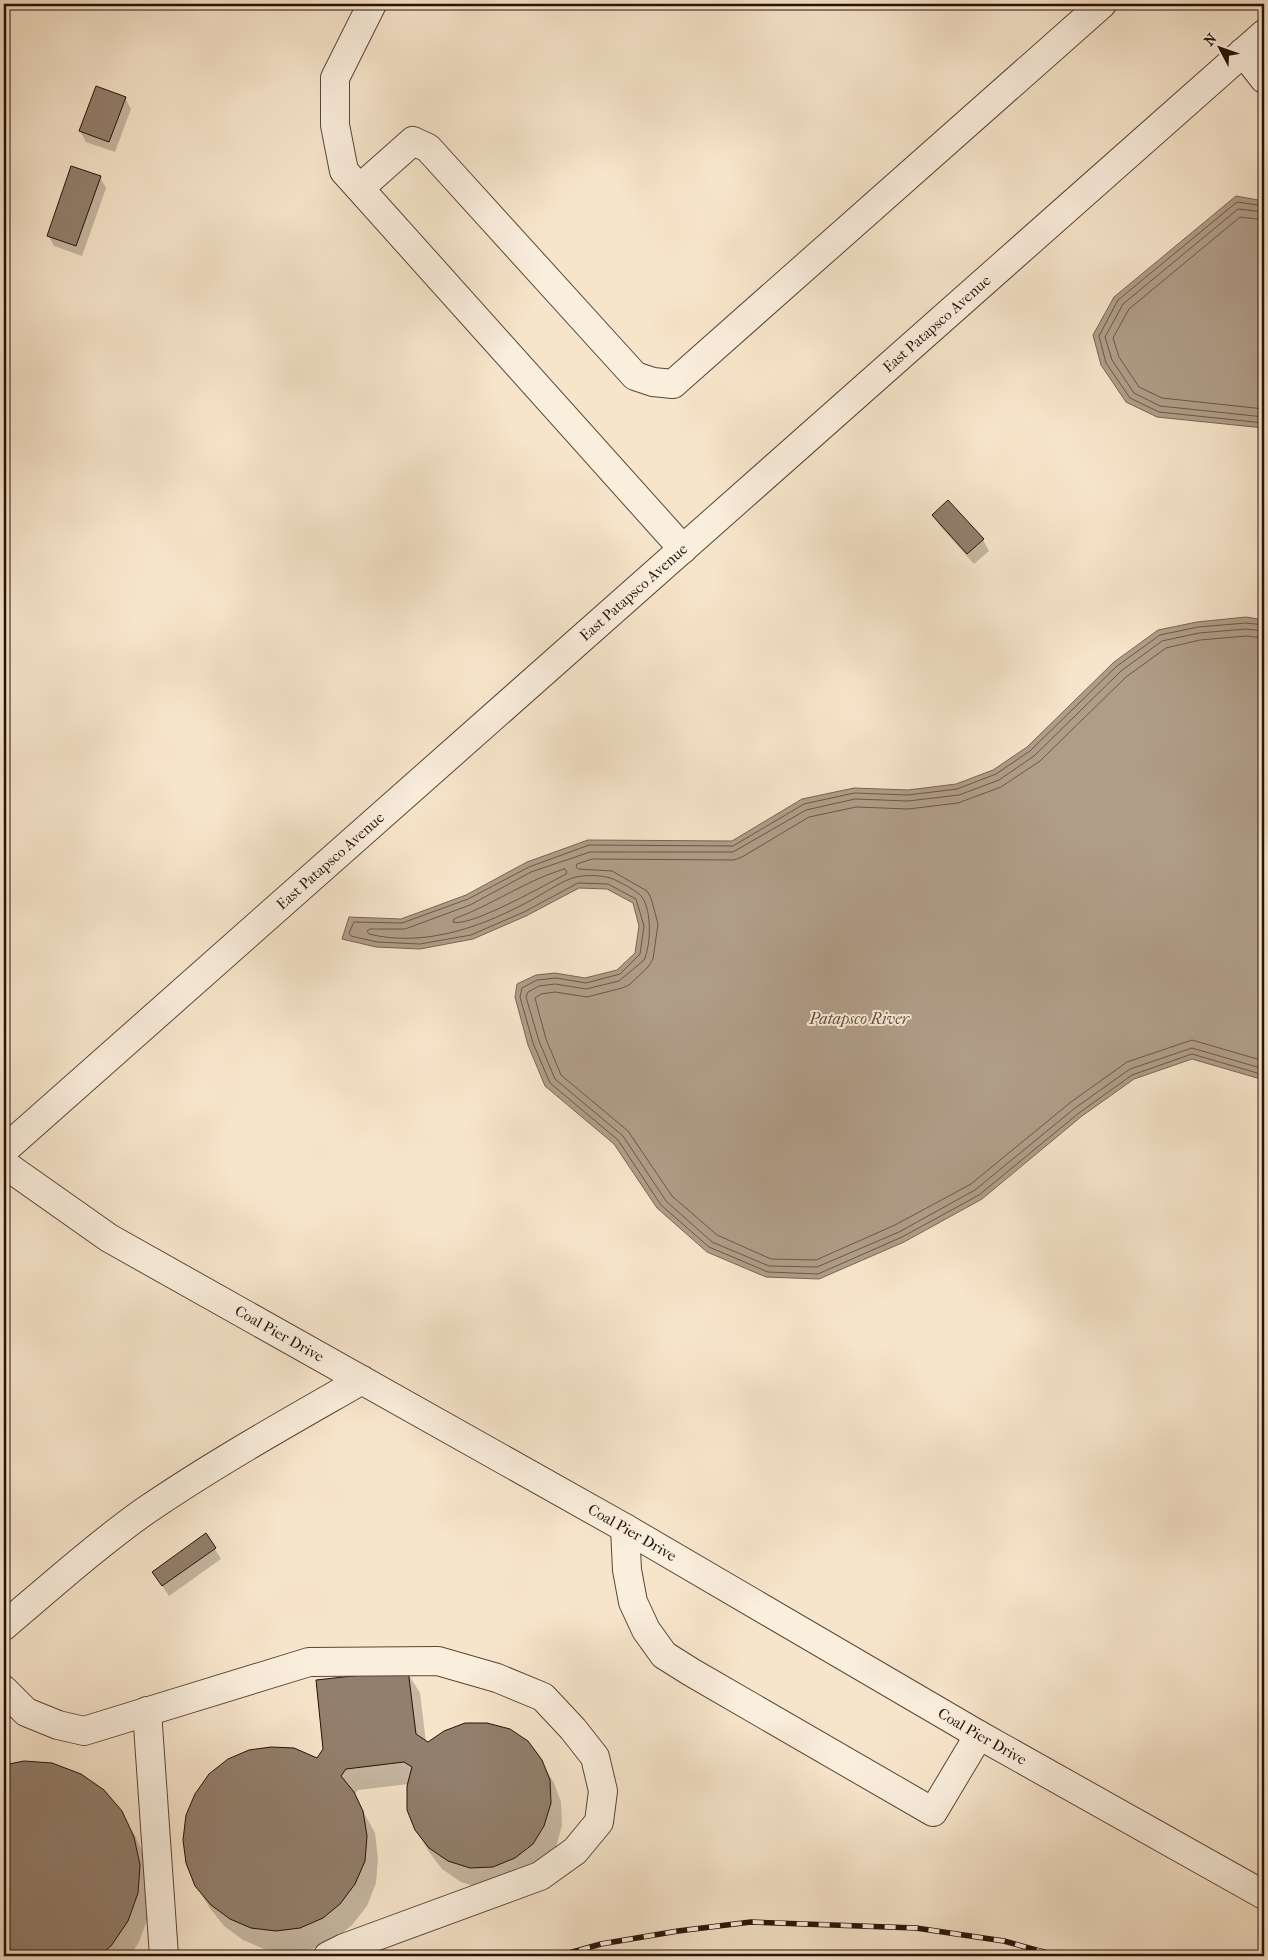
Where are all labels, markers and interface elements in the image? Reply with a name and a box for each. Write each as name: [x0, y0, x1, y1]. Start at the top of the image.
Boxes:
north arrow: [1196, 22, 1246, 72]
text: N: [1201, 30, 1221, 49]
street label: East Patapsco Avenue: [879, 271, 995, 376]
street label: East Patapsco Avenue: [576, 540, 692, 645]
street label: East Patapsco Avenue: [273, 808, 388, 913]
water label: Patapsco River: [808, 1009, 911, 1028]
street label: Coal Pier Drive: [232, 1302, 328, 1366]
street label: Coal Pier Drive: [585, 1500, 680, 1565]
street label: Coal Pier Drive: [935, 1704, 1030, 1769]

